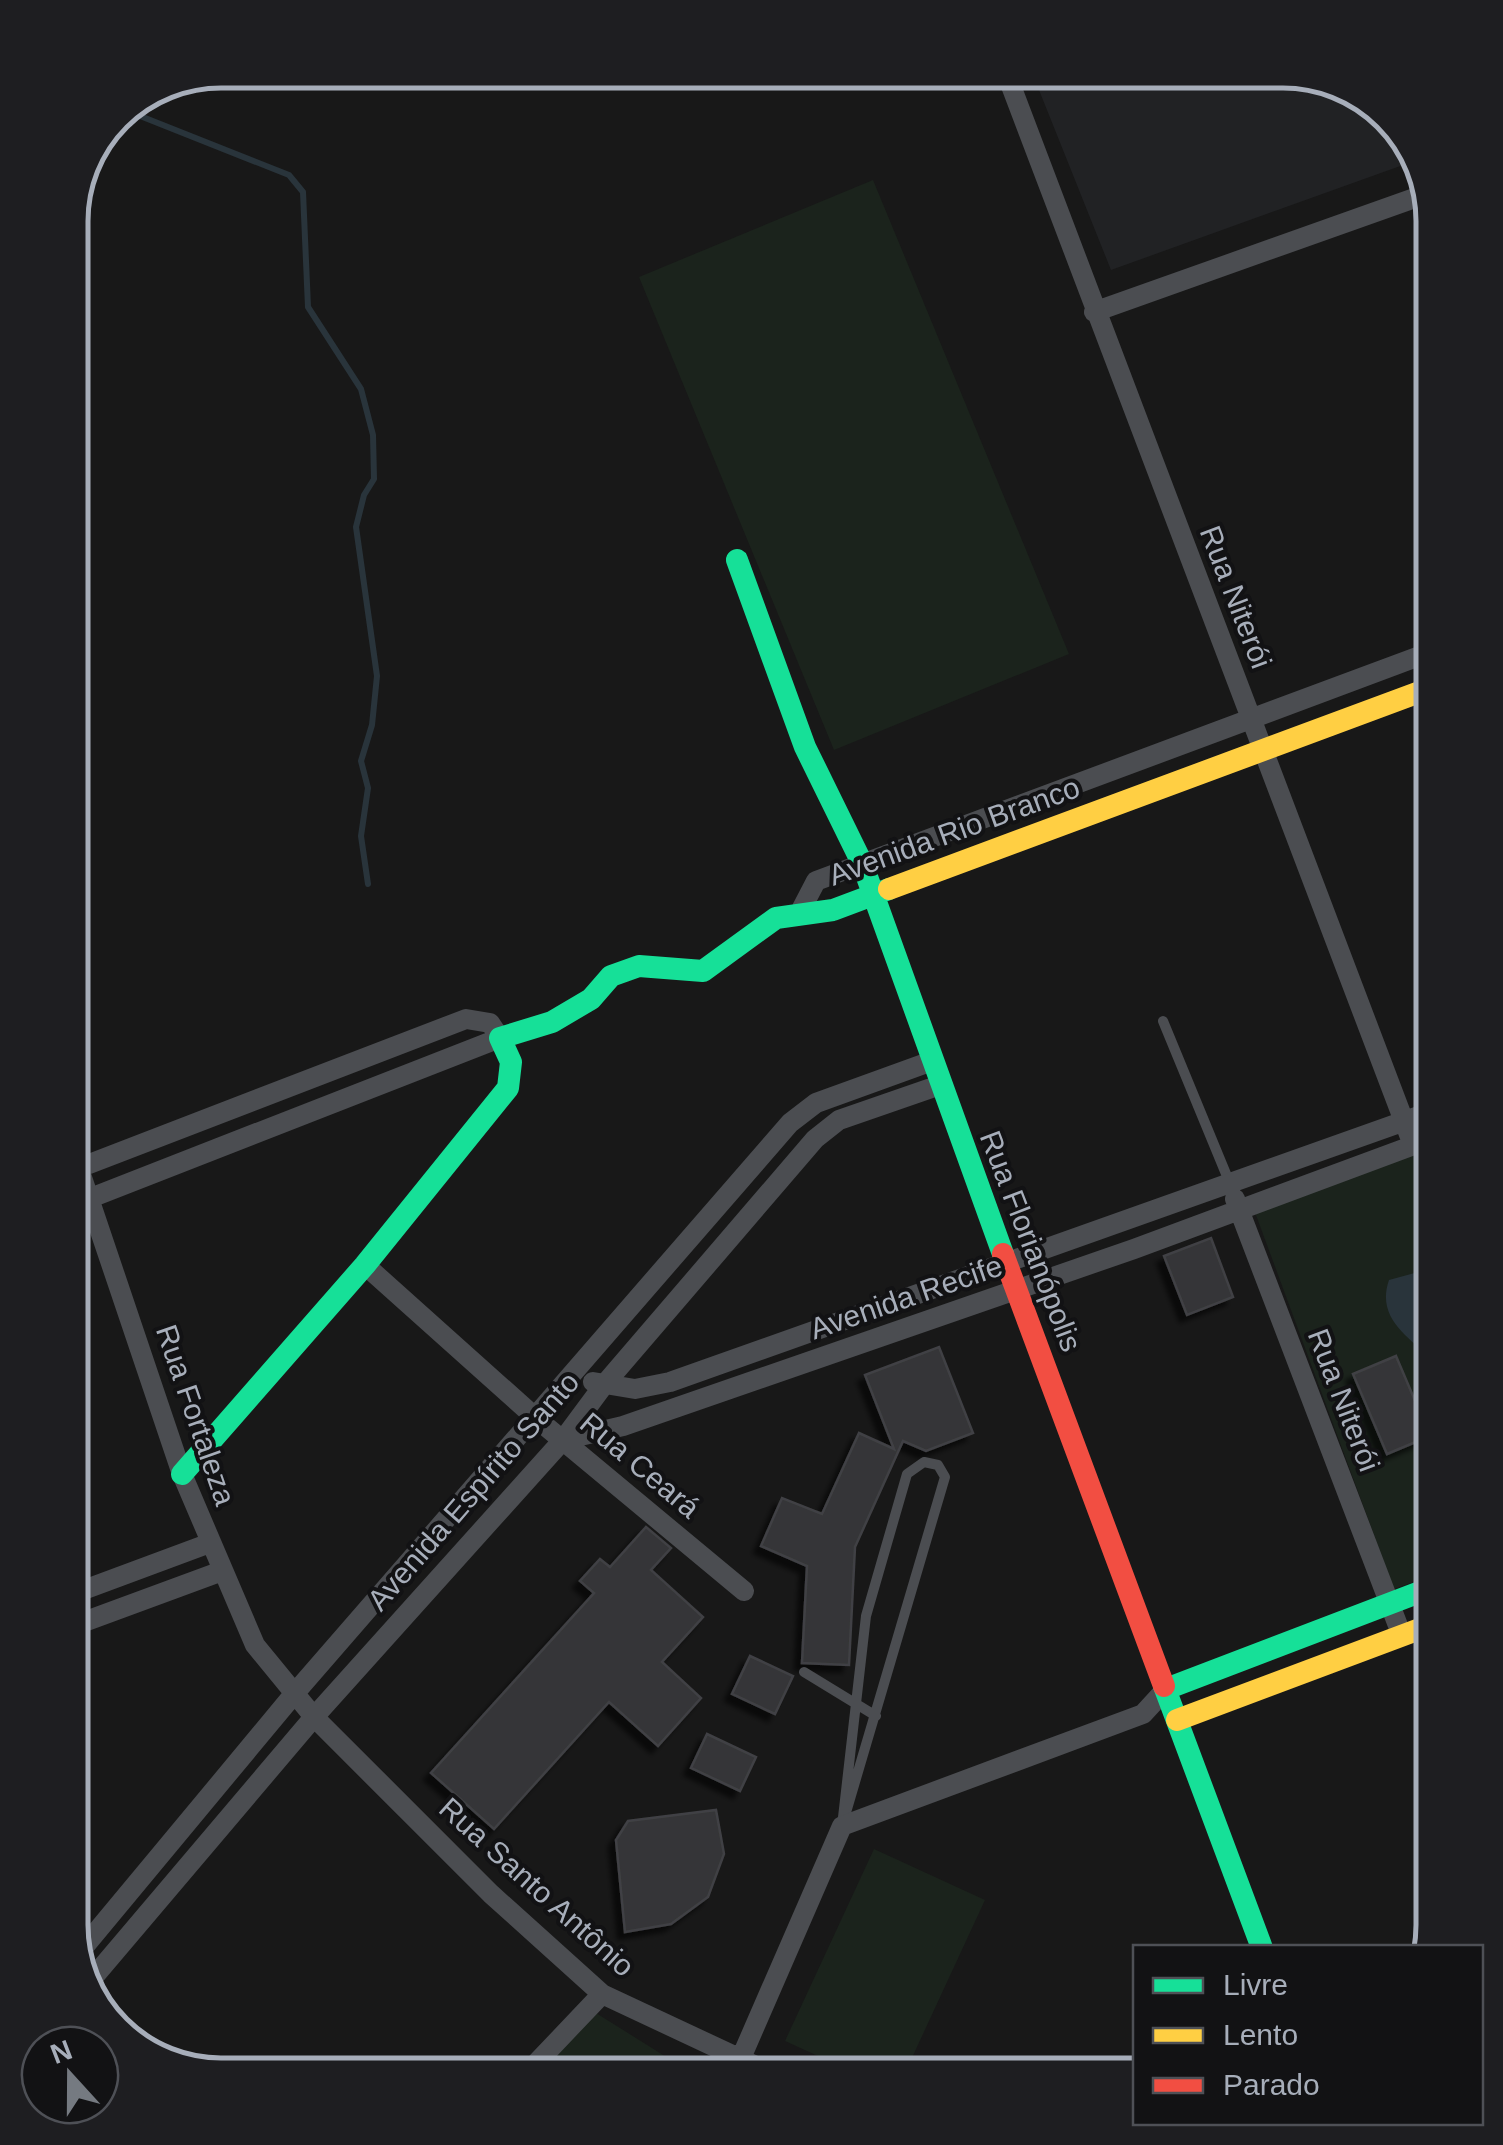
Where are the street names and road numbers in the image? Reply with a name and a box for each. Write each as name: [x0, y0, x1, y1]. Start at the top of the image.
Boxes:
street label: Rua Niterói: [1194, 521, 1278, 673]
street label: Avenida Rio Branco: [824, 770, 1084, 892]
street label: Rua Florianópolis: [974, 1126, 1088, 1356]
street label: Avenida Recife: [805, 1249, 1007, 1345]
street label: Rua Fortaleza: [150, 1321, 242, 1510]
street label: Rua Niterói: [1302, 1324, 1386, 1476]
street label: Avenida Espírito Santo: [361, 1365, 585, 1617]
street label: Rua Ceará: [574, 1406, 706, 1524]
street label: Rua Santo Antônio: [433, 1791, 641, 1983]

